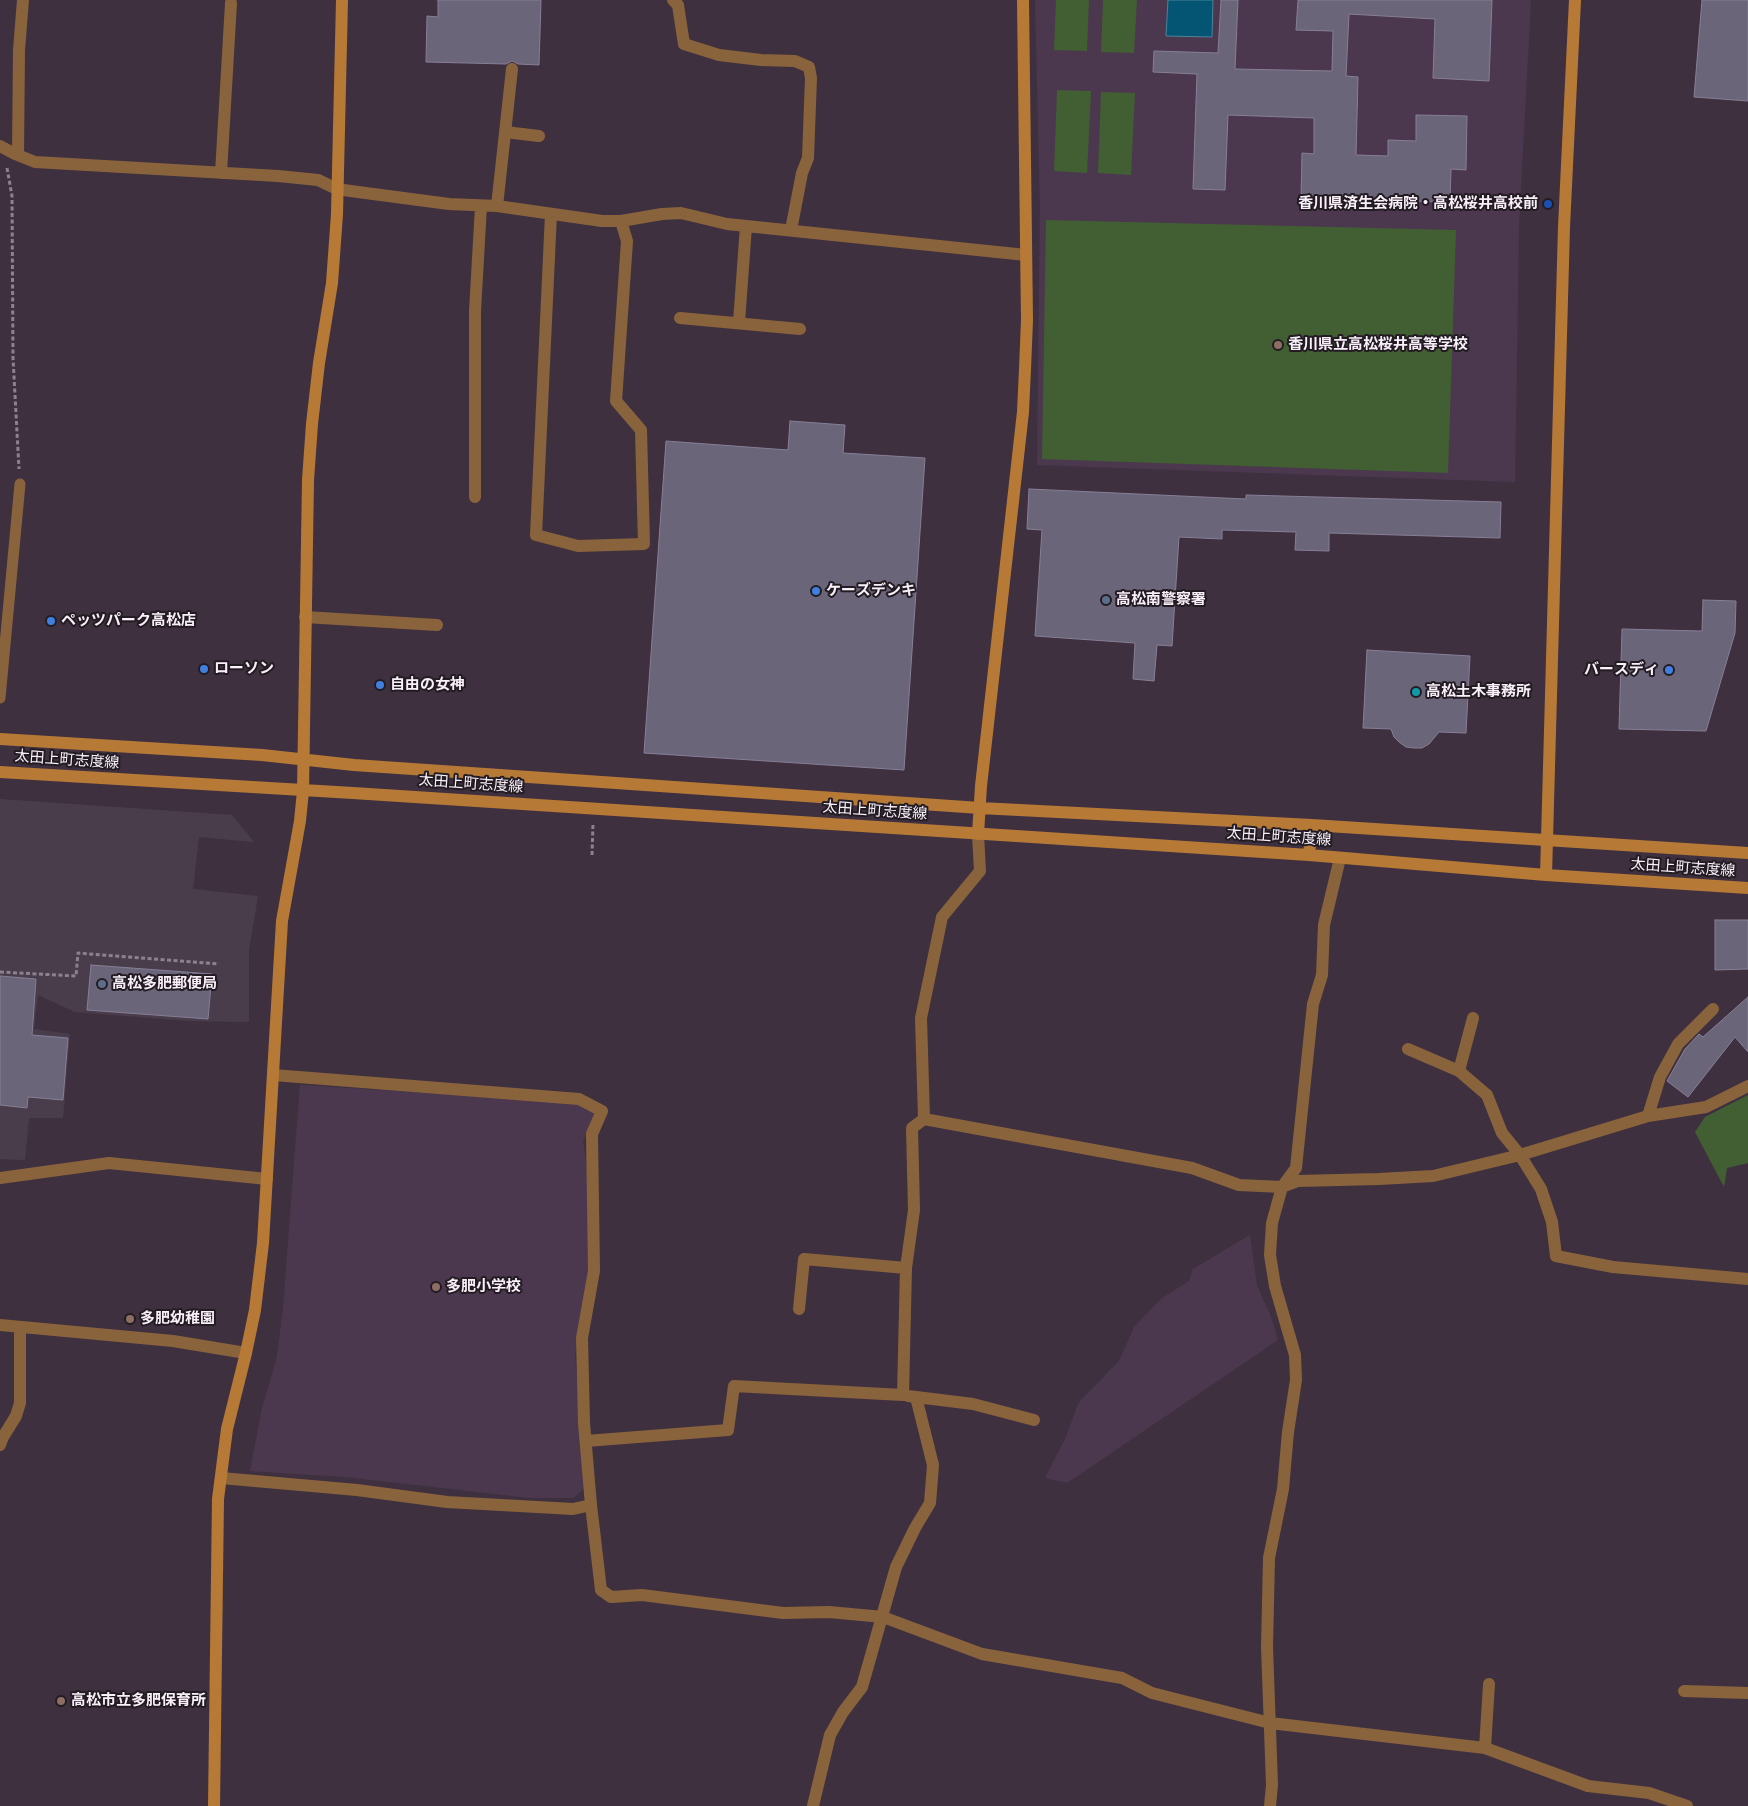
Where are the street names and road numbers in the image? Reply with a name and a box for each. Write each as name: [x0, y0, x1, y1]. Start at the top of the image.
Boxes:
street label: 太田上町志度線: [14, 747, 120, 773]
street label: 太田上町志度線: [418, 771, 524, 797]
street label: 太田上町志度線: [822, 798, 928, 824]
street label: 太田上町志度線: [1226, 824, 1332, 850]
street label: 太田上町志度線: [1630, 855, 1736, 881]

